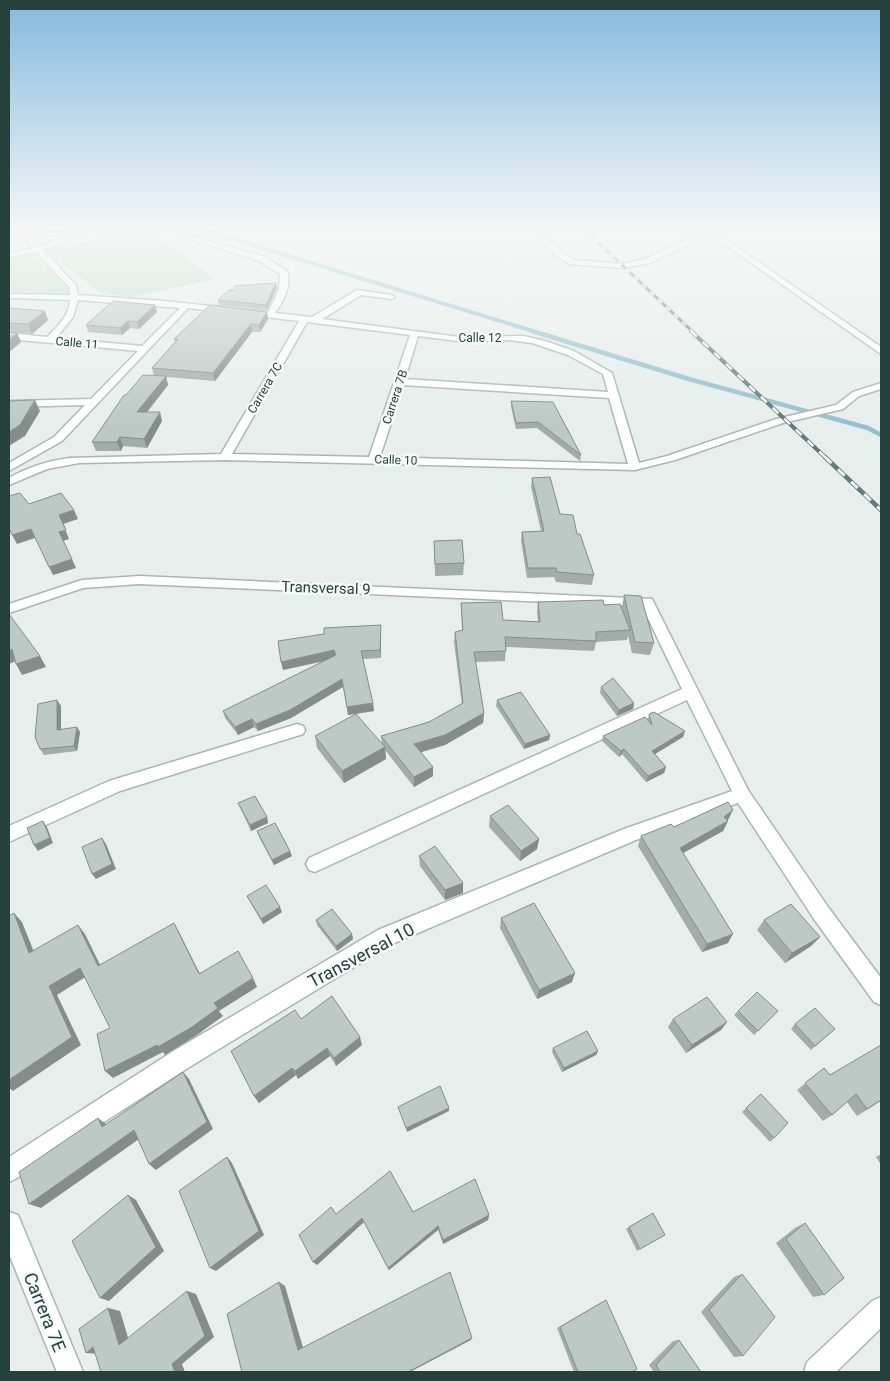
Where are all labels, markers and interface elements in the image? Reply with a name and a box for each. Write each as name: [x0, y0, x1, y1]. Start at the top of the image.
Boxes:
street label: Calle 12: [458, 331, 502, 345]
street label: Calle 11: [55, 334, 99, 352]
street label: Carrera 7C: [245, 360, 285, 416]
street label: Carrera 7B: [380, 368, 410, 426]
street label: Calle 10: [374, 452, 418, 468]
street label: Transversal 9: [281, 577, 371, 599]
street label: Transversal 10: [304, 918, 418, 992]
street label: Carrera 7E: [20, 1269, 70, 1355]

